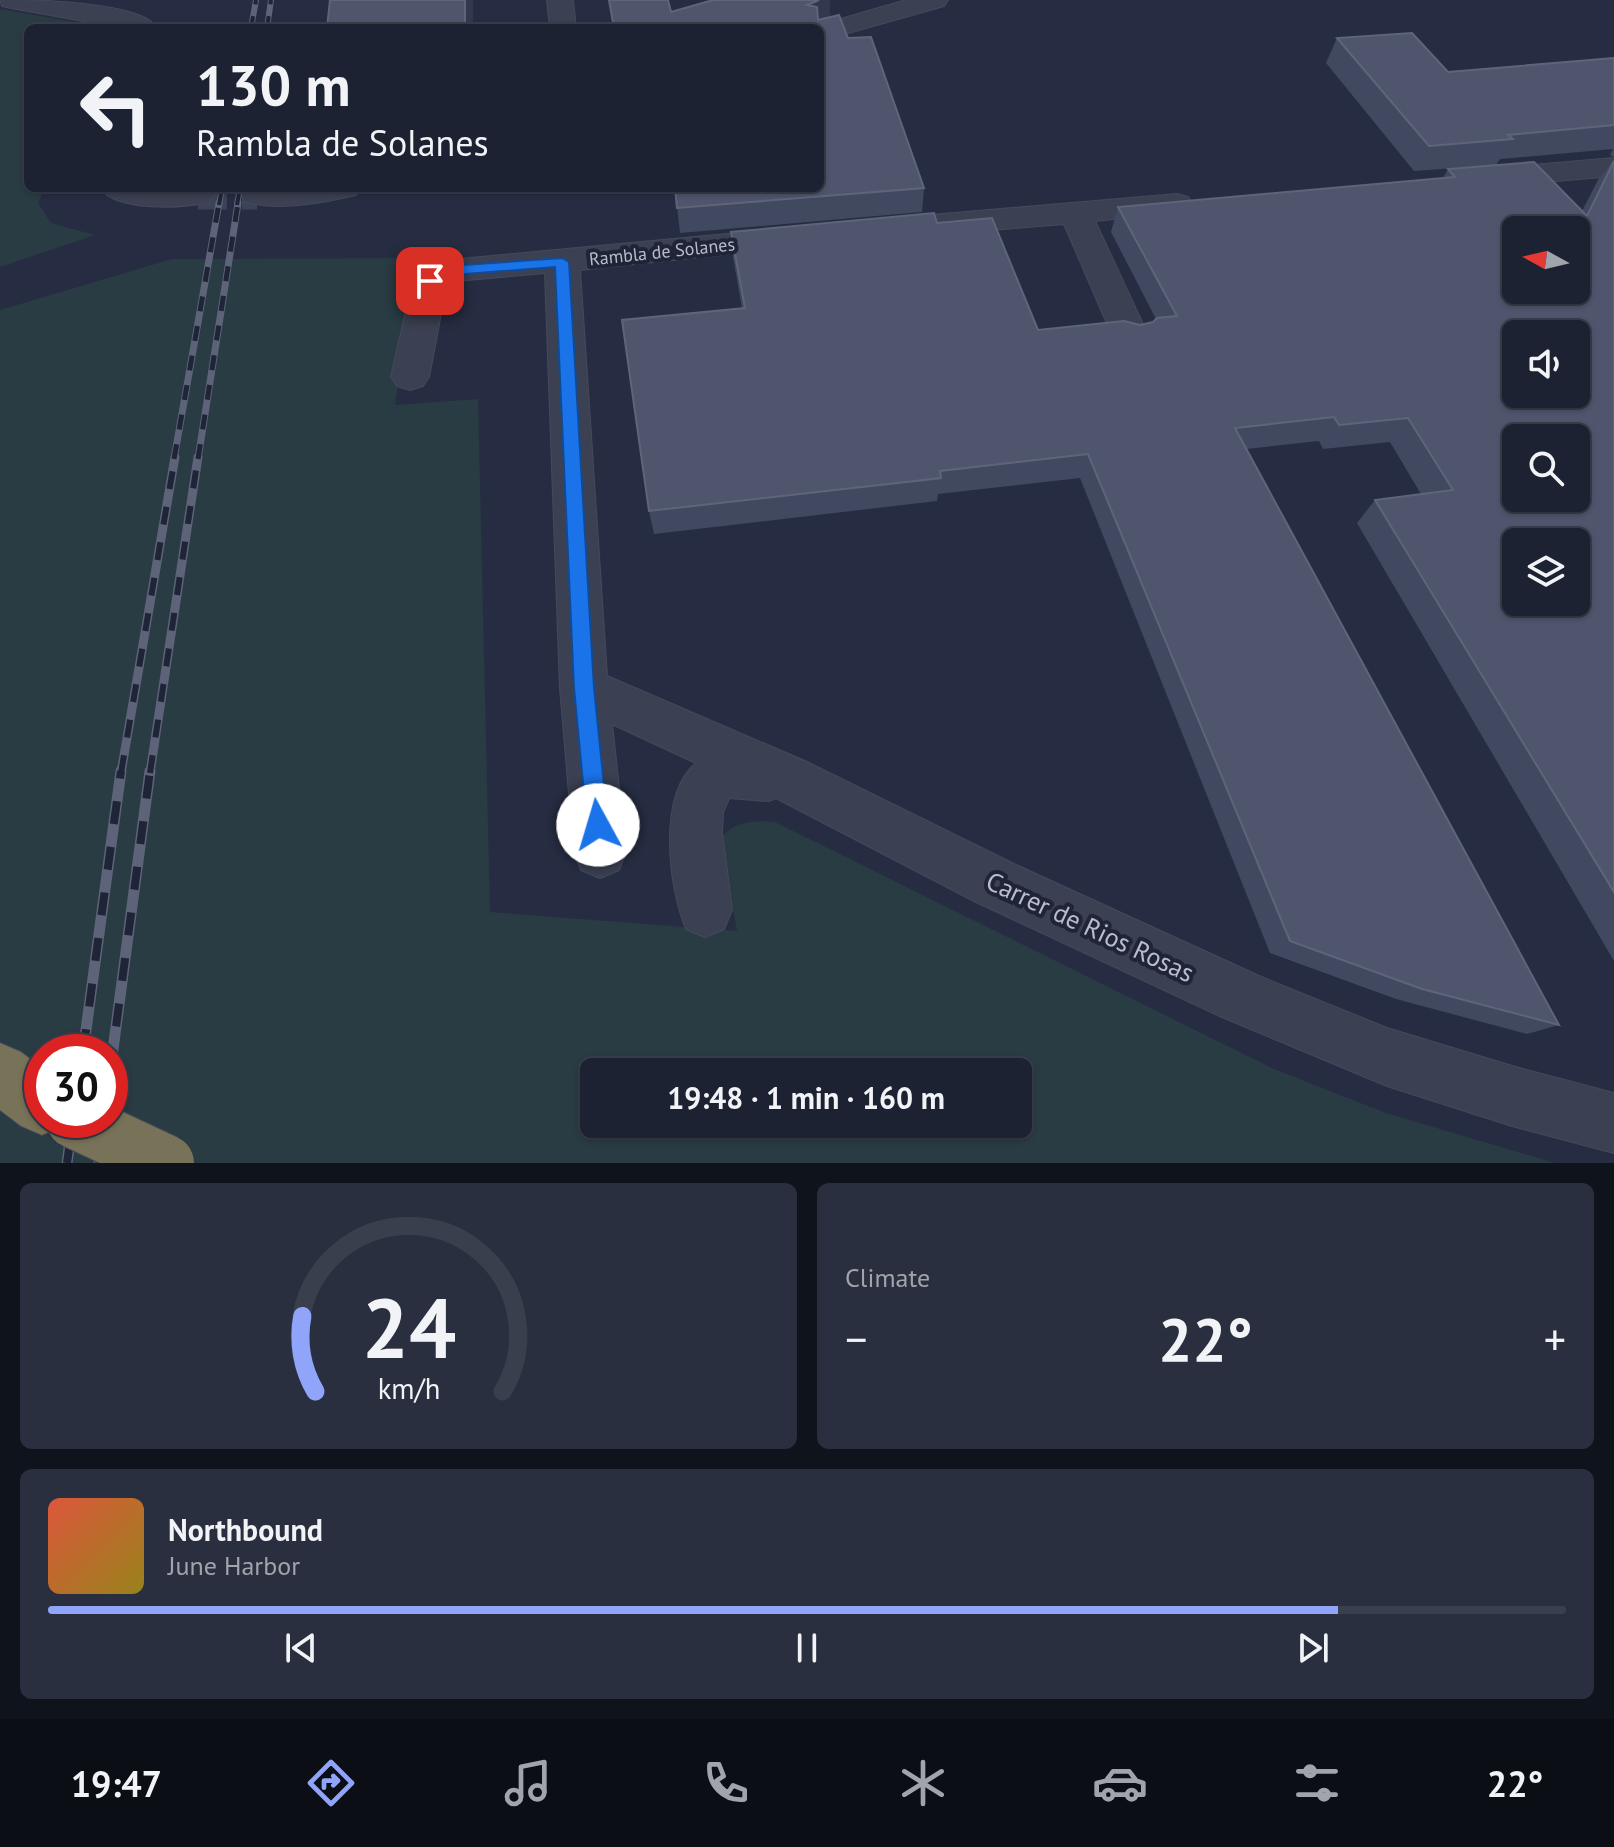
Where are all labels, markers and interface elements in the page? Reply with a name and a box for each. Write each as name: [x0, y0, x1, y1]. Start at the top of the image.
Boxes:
text: 130 m: [196, 49, 351, 121]
icon: left: [64, 56, 168, 160]
text: Rambla de Solanes: [196, 119, 489, 166]
north arrow: [1502, 216, 1590, 304]
map controls: [1502, 216, 1590, 616]
street label: Rambla de Solanes: [588, 232, 736, 271]
pin: [396, 247, 464, 315]
icon: arrive: [408, 259, 452, 303]
button: sound: [1502, 320, 1590, 408]
button: search: [1502, 424, 1590, 512]
button: layers: [1502, 528, 1590, 616]
position arrow: [556, 783, 640, 867]
street label: Carrer de Rios Rosas: [981, 864, 1199, 989]
speed limit sign: 30: [24, 1034, 128, 1138]
text: 19:48 · 1 min · 160 m: [667, 1078, 945, 1117]
text: Climate: [845, 1261, 930, 1294]
text: 24: [361, 1273, 456, 1381]
text: 22°: [1158, 1300, 1253, 1378]
text: −: [845, 1310, 867, 1367]
text: +: [1544, 1310, 1566, 1367]
text: km/h: [377, 1370, 440, 1407]
text: Northbound: [168, 1510, 323, 1549]
text: June Harbor: [168, 1549, 300, 1582]
icon: previous: [279, 1626, 323, 1670]
icon: pause: [785, 1626, 829, 1670]
icon: next: [1291, 1626, 1335, 1670]
icon: directions: [303, 1755, 359, 1811]
icon: music: [500, 1755, 556, 1811]
icon: phone: [698, 1755, 754, 1811]
icon: climate: [895, 1755, 951, 1811]
icon: car: [1092, 1755, 1148, 1811]
icon: filters: [1289, 1755, 1345, 1811]
text: 19:47: [71, 1760, 162, 1807]
text: 22°: [1487, 1760, 1543, 1807]

